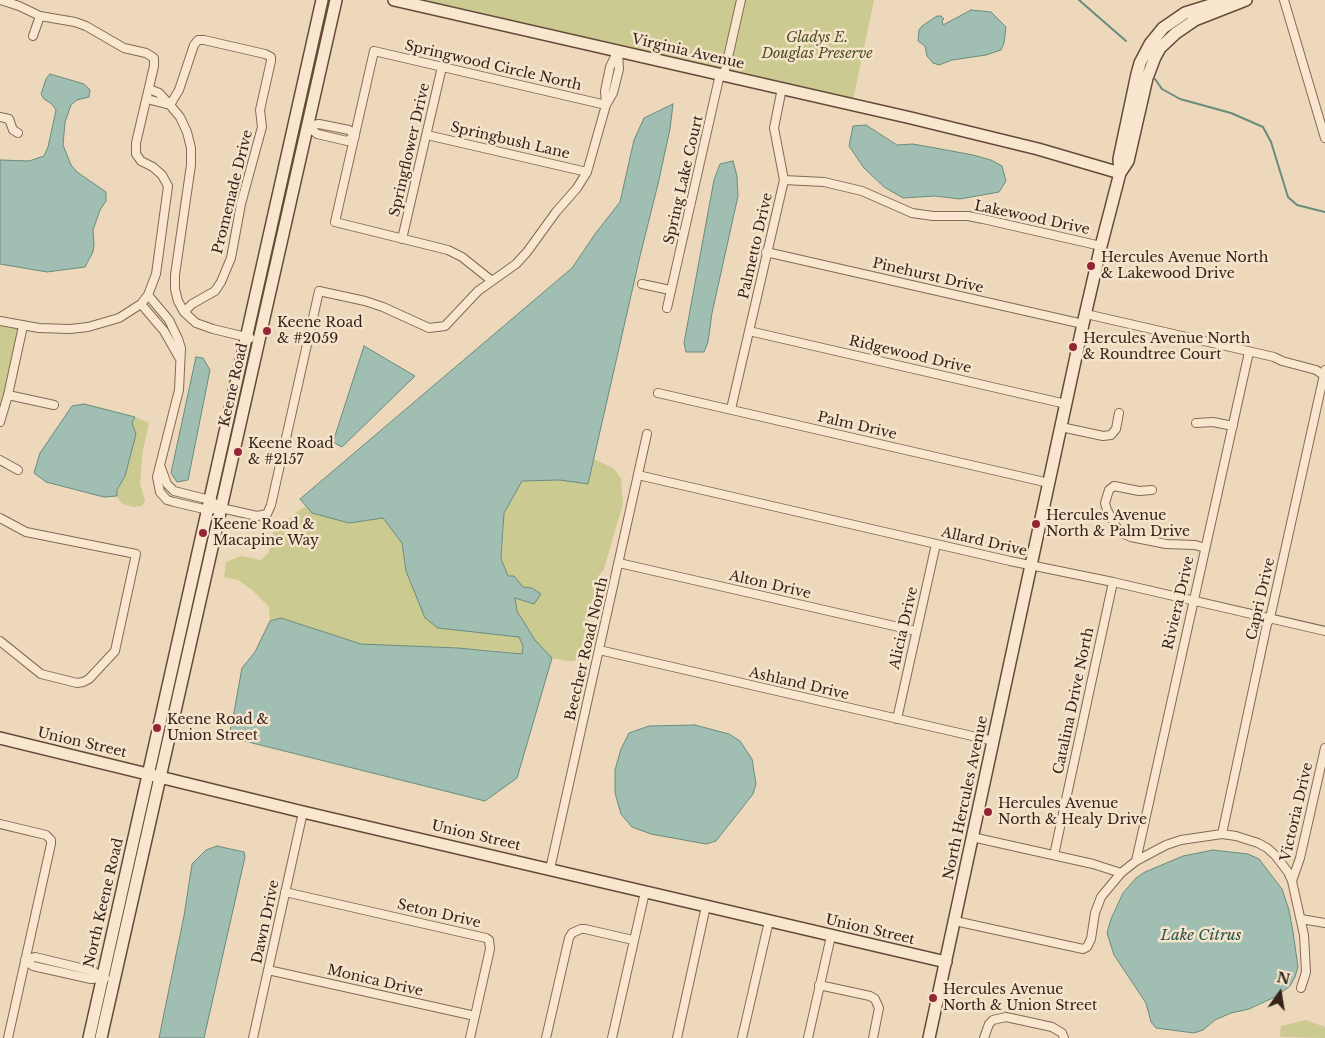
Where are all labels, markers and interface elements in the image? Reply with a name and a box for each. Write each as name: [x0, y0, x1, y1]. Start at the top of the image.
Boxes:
park label: Gladys E. Douglas Preserve: [761, 30, 873, 62]
street label: Virginia Avenue: [630, 31, 746, 73]
street label: Springwood Circle North: [403, 37, 583, 95]
street label: Springflower Drive: [386, 81, 434, 219]
street label: Spring Lake Court: [661, 114, 707, 246]
street label: Springbush Lane: [449, 119, 571, 163]
street label: Promenade Drive: [209, 128, 257, 256]
street label: Palmetto Drive: [736, 191, 776, 301]
street label: Lakewood Drive: [973, 198, 1091, 238]
place label: Hercules Avenue North & Lakewood Drive: [1101, 250, 1268, 282]
street label: Pinehurst Drive: [871, 255, 985, 297]
marker: Hercules Avenue North & Lakewood Drive: [1085, 260, 1097, 272]
place label: Keene Road & #2059: [277, 315, 363, 348]
marker: Keene Road & #2059: [261, 325, 273, 337]
place label: Hercules Avenue North & Roundtree Court: [1083, 331, 1250, 364]
street label: Ridgewood Drive: [847, 333, 973, 377]
street label: Keene Road: [216, 341, 252, 429]
marker: Hercules Avenue North & Roundtree Court: [1067, 341, 1079, 353]
street label: Palm Drive: [816, 409, 898, 443]
place label: Keene Road & #2157: [248, 436, 334, 468]
marker: Keene Road & #2157: [232, 446, 244, 458]
place label: Hercules Avenue North & Palm Drive: [1046, 508, 1190, 540]
place label: Keene Road & Macapine Way: [213, 517, 319, 550]
marker: Hercules Avenue North & Palm Drive: [1030, 518, 1042, 530]
street label: Allard Drive: [939, 524, 1029, 560]
marker: Keene Road & Macapine Way: [197, 527, 209, 539]
street label: Riviera Drive: [1160, 555, 1198, 651]
street label: Capri Drive: [1243, 556, 1279, 642]
street label: Alton Drive: [727, 567, 813, 603]
street label: Beecher Road North: [562, 576, 612, 722]
street label: Alicia Drive: [886, 585, 922, 671]
street label: Catalina Drive North: [1050, 626, 1098, 776]
street label: Ashland Drive: [747, 664, 851, 704]
place label: Keene Road & Union Street: [167, 712, 269, 744]
street label: North Hercules Avenue: [940, 714, 992, 882]
marker: Keene Road & Union Street: [151, 722, 163, 734]
street label: Union Street: [36, 725, 128, 761]
street label: Victoria Drive: [1277, 761, 1317, 863]
place label: Hercules Avenue North & Healy Drive: [998, 796, 1147, 829]
marker: Hercules Avenue North & Healy Drive: [982, 806, 994, 818]
street label: Union Street: [430, 818, 522, 854]
street label: North Keene Road: [81, 837, 127, 969]
street label: Dawn Drive: [249, 879, 283, 965]
street label: Seton Drive: [396, 896, 482, 932]
street label: Union Street: [824, 912, 916, 948]
water label: Lake Citrus: [1161, 927, 1241, 945]
street label: Monica Drive: [325, 962, 425, 1000]
north arrow: [1255, 968, 1305, 1018]
text: N: [1275, 968, 1292, 989]
place label: Hercules Avenue North & Union Street: [943, 982, 1097, 1014]
marker: Hercules Avenue North & Union Street: [927, 992, 939, 1004]

